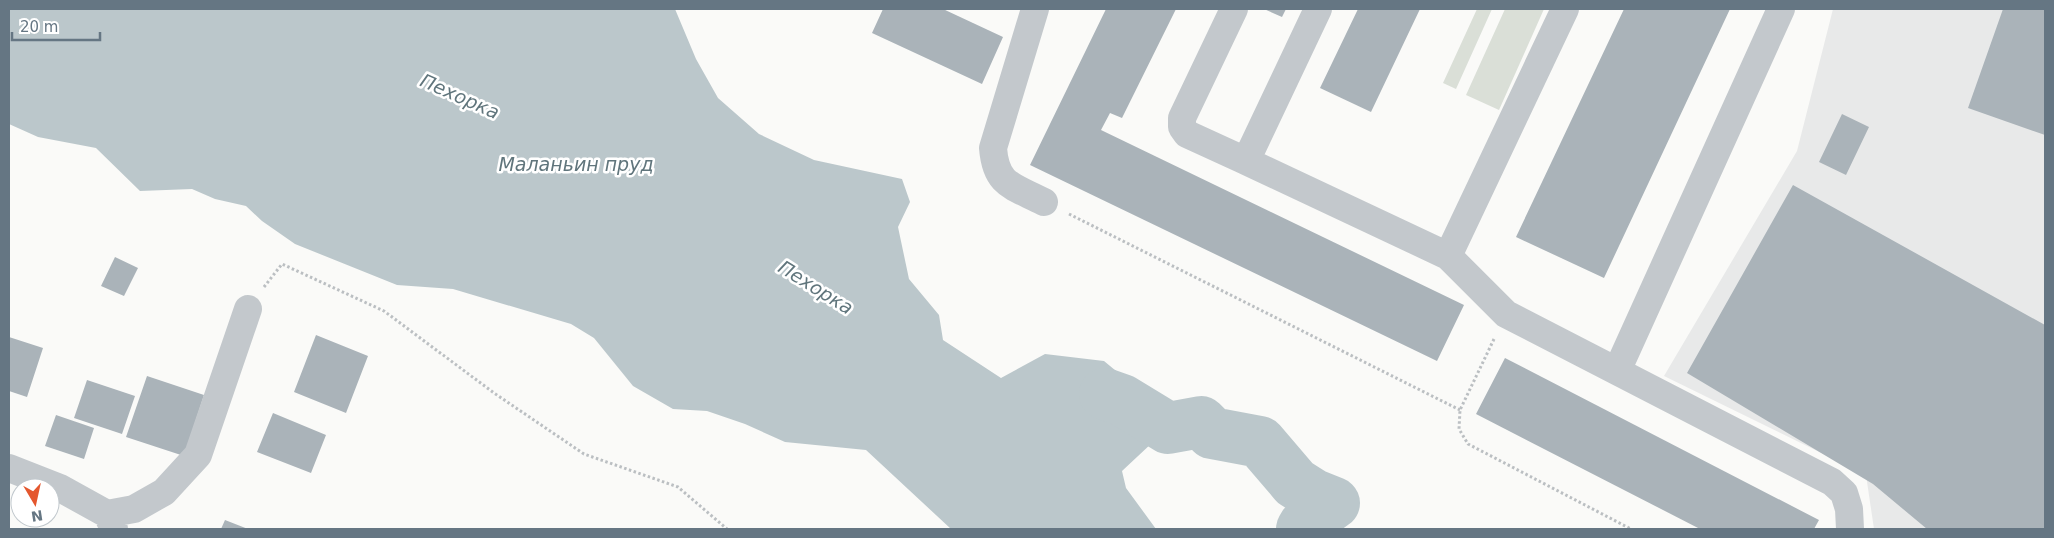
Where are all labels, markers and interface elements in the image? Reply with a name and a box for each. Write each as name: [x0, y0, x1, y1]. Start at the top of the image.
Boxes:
scale bar: [12, 10, 100, 42]
text: 20 m: [20, 18, 58, 36]
water label: Пехорка: [417, 69, 503, 123]
water label: Маланьин пруд: [498, 153, 654, 175]
water label: Пехорка: [775, 255, 857, 319]
north arrow: [10, 478, 60, 528]
text: N: [30, 507, 44, 525]

